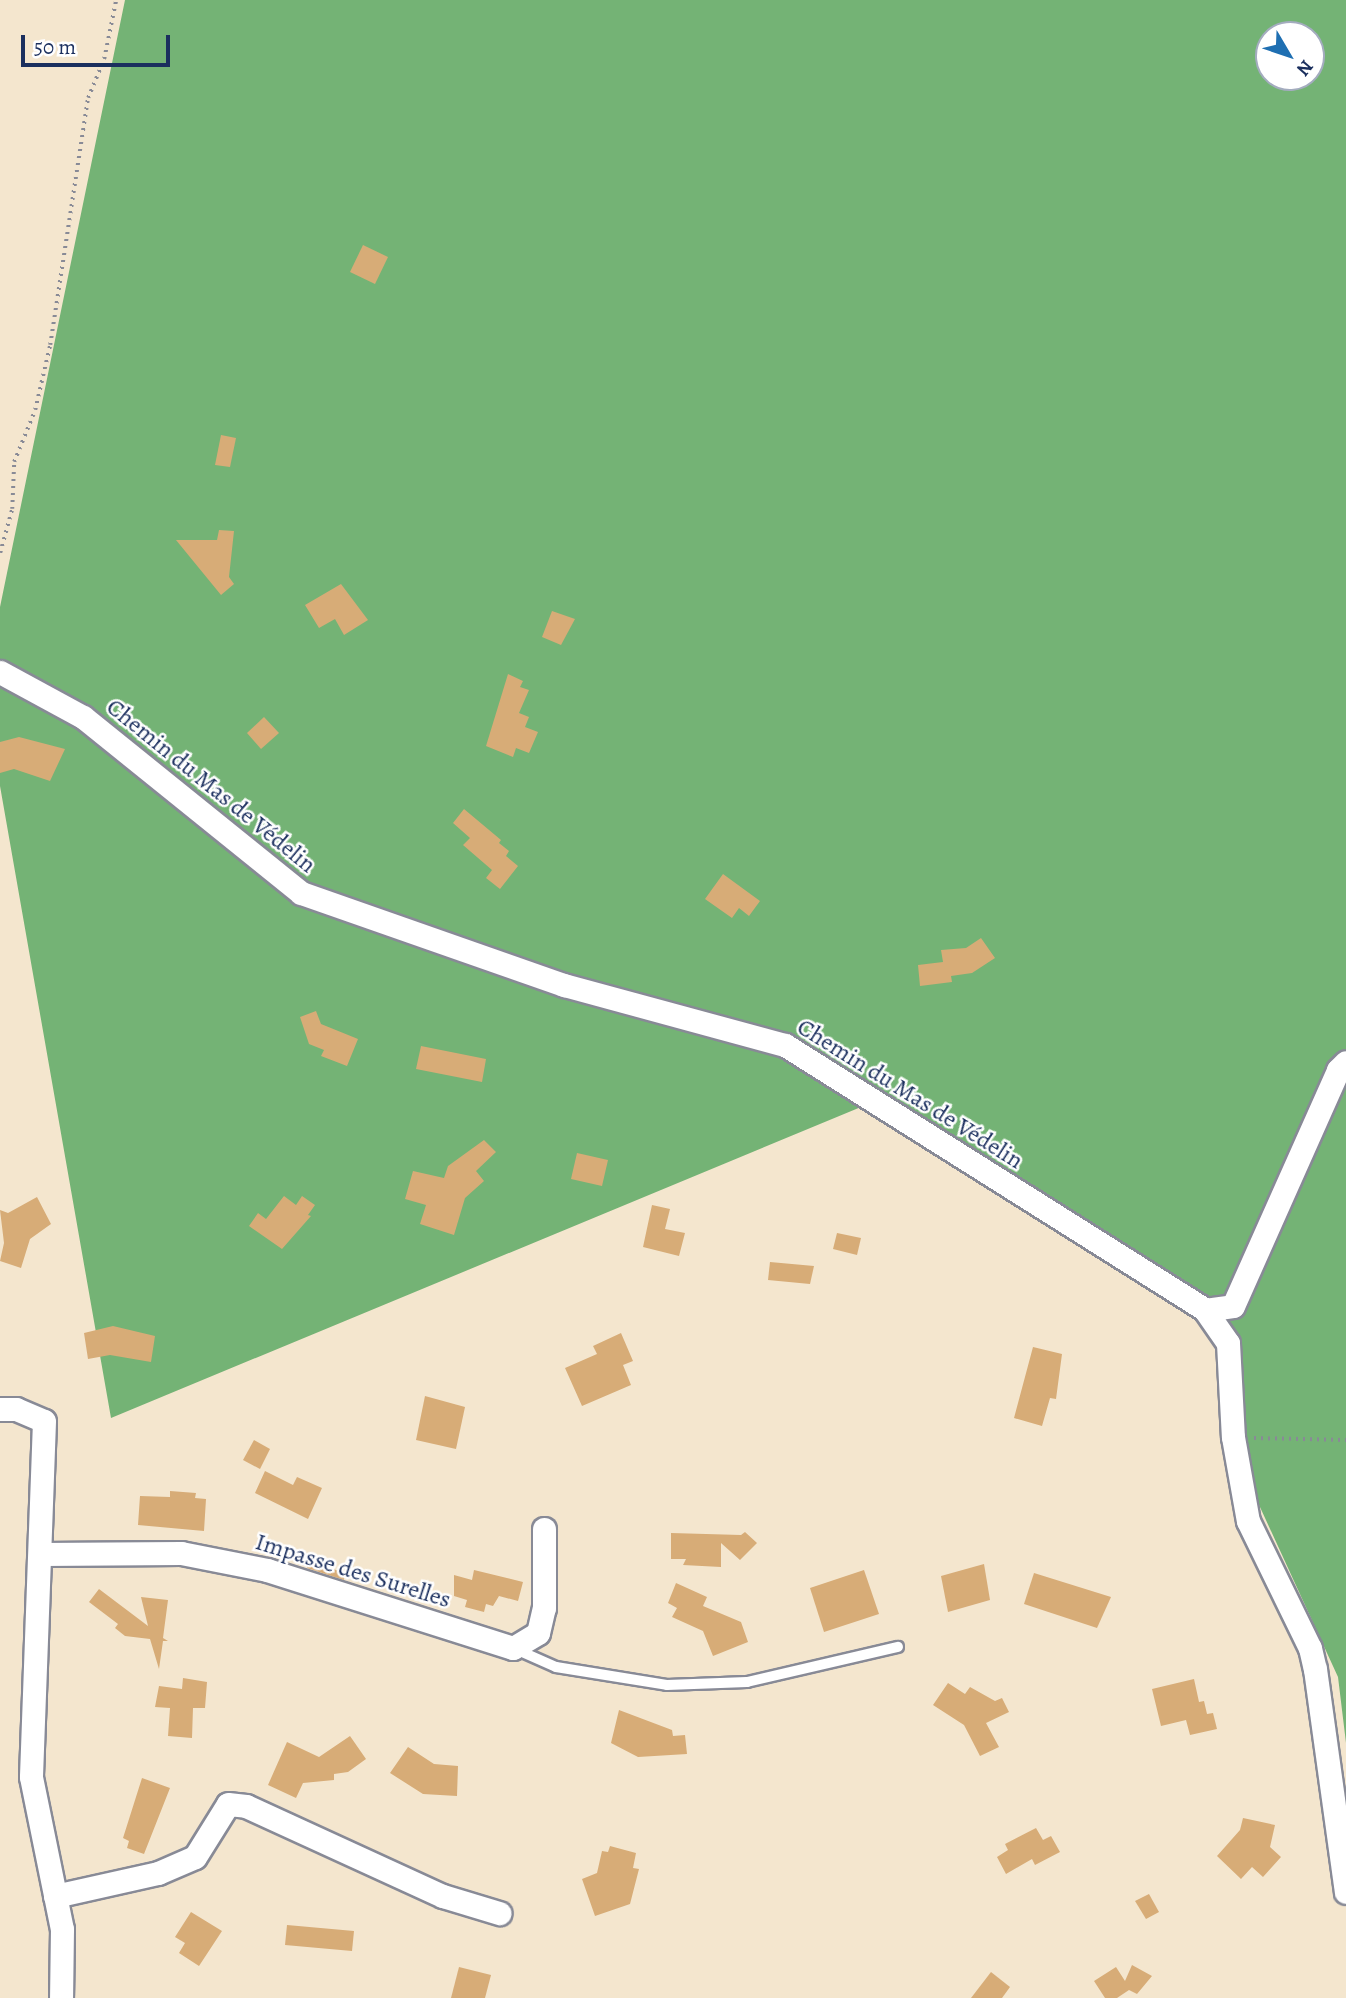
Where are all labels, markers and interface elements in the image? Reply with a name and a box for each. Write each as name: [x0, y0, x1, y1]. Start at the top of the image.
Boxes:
scale bar: [24, 21, 173, 65]
north arrow: [1255, 21, 1325, 91]
text: 50 m: [34, 33, 76, 61]
text: N: [1290, 54, 1319, 82]
street label: Chemin du Mas de Védelin: [101, 693, 321, 879]
street label: Chemin du Mas de Védelin: [792, 1013, 1028, 1175]
street label: Impasse des Surelles: [252, 1528, 454, 1614]

